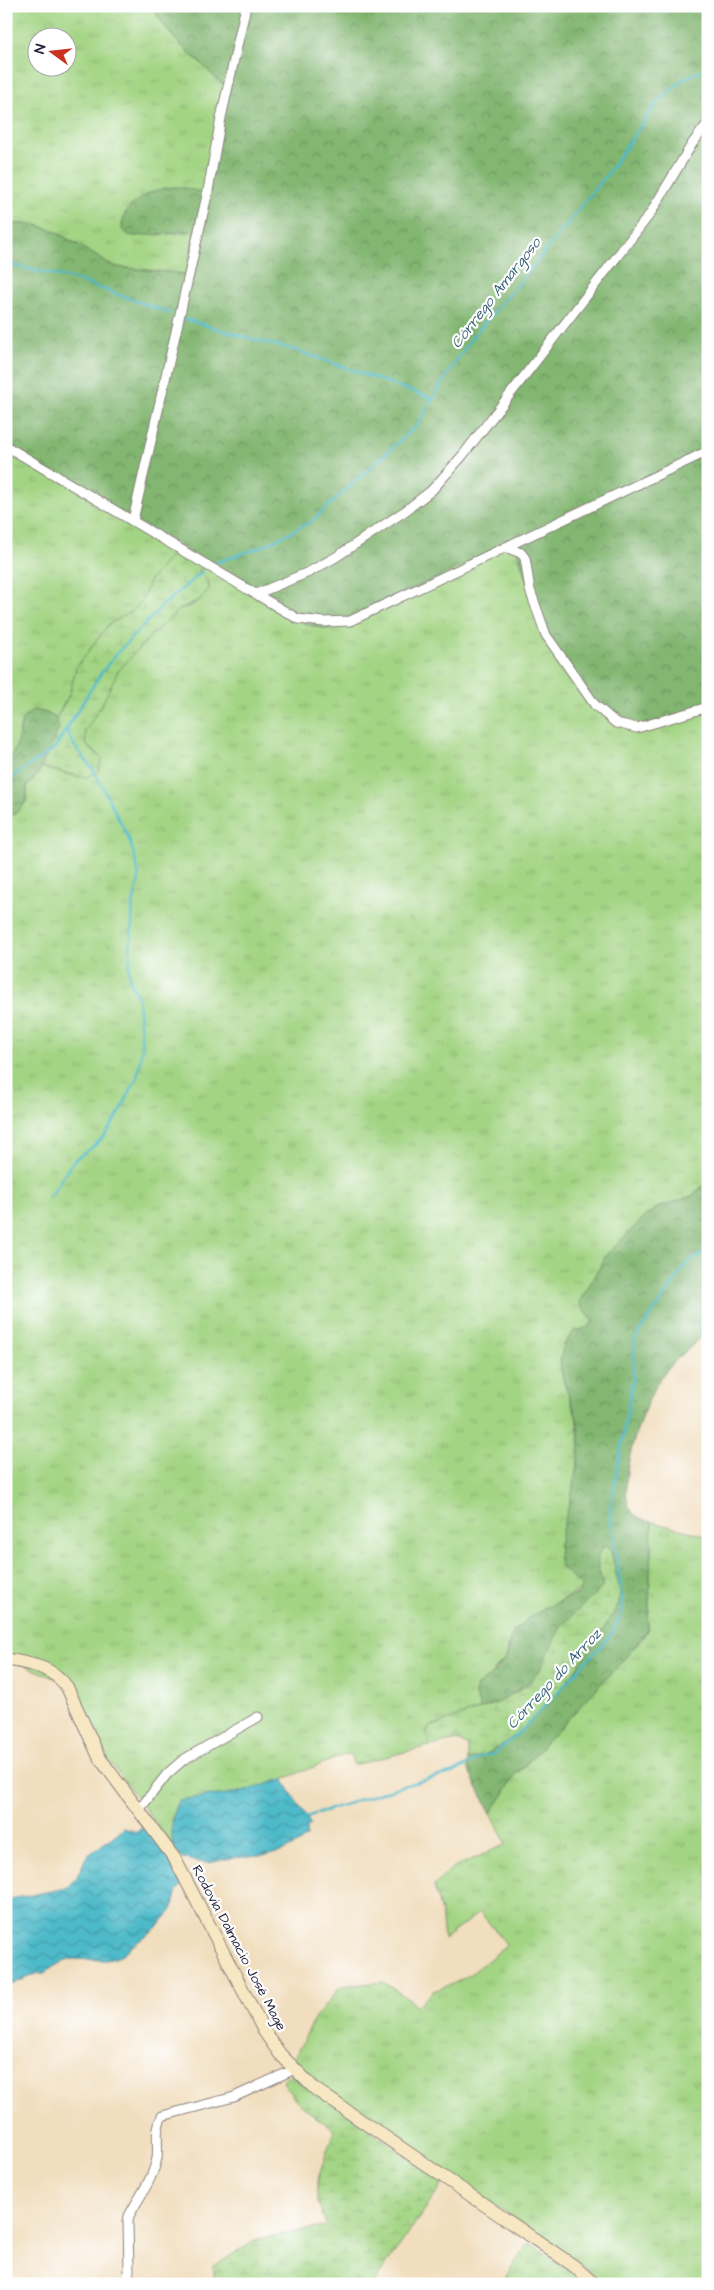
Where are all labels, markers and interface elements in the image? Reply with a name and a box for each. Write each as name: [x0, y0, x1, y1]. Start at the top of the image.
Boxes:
north arrow: [28, 28, 78, 78]
text: N: [30, 42, 51, 56]
water label: Córrego Amargoso: [446, 232, 548, 353]
water label: Córrego do Arroz: [502, 1623, 608, 1734]
street label: Rodovia Dalmacio José Mage: [187, 1862, 291, 2035]

